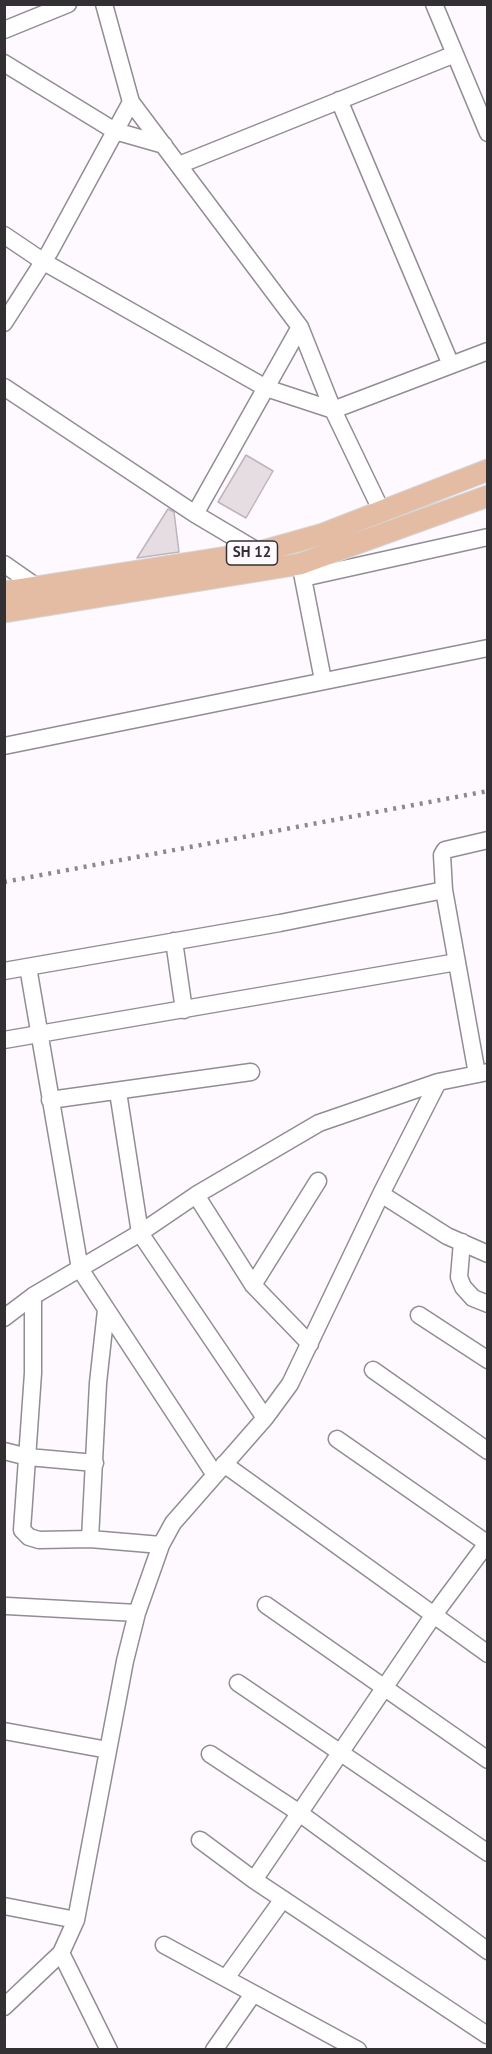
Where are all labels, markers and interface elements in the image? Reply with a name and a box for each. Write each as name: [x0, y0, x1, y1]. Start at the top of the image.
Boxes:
road number: SH 12: [226, 541, 278, 565]

